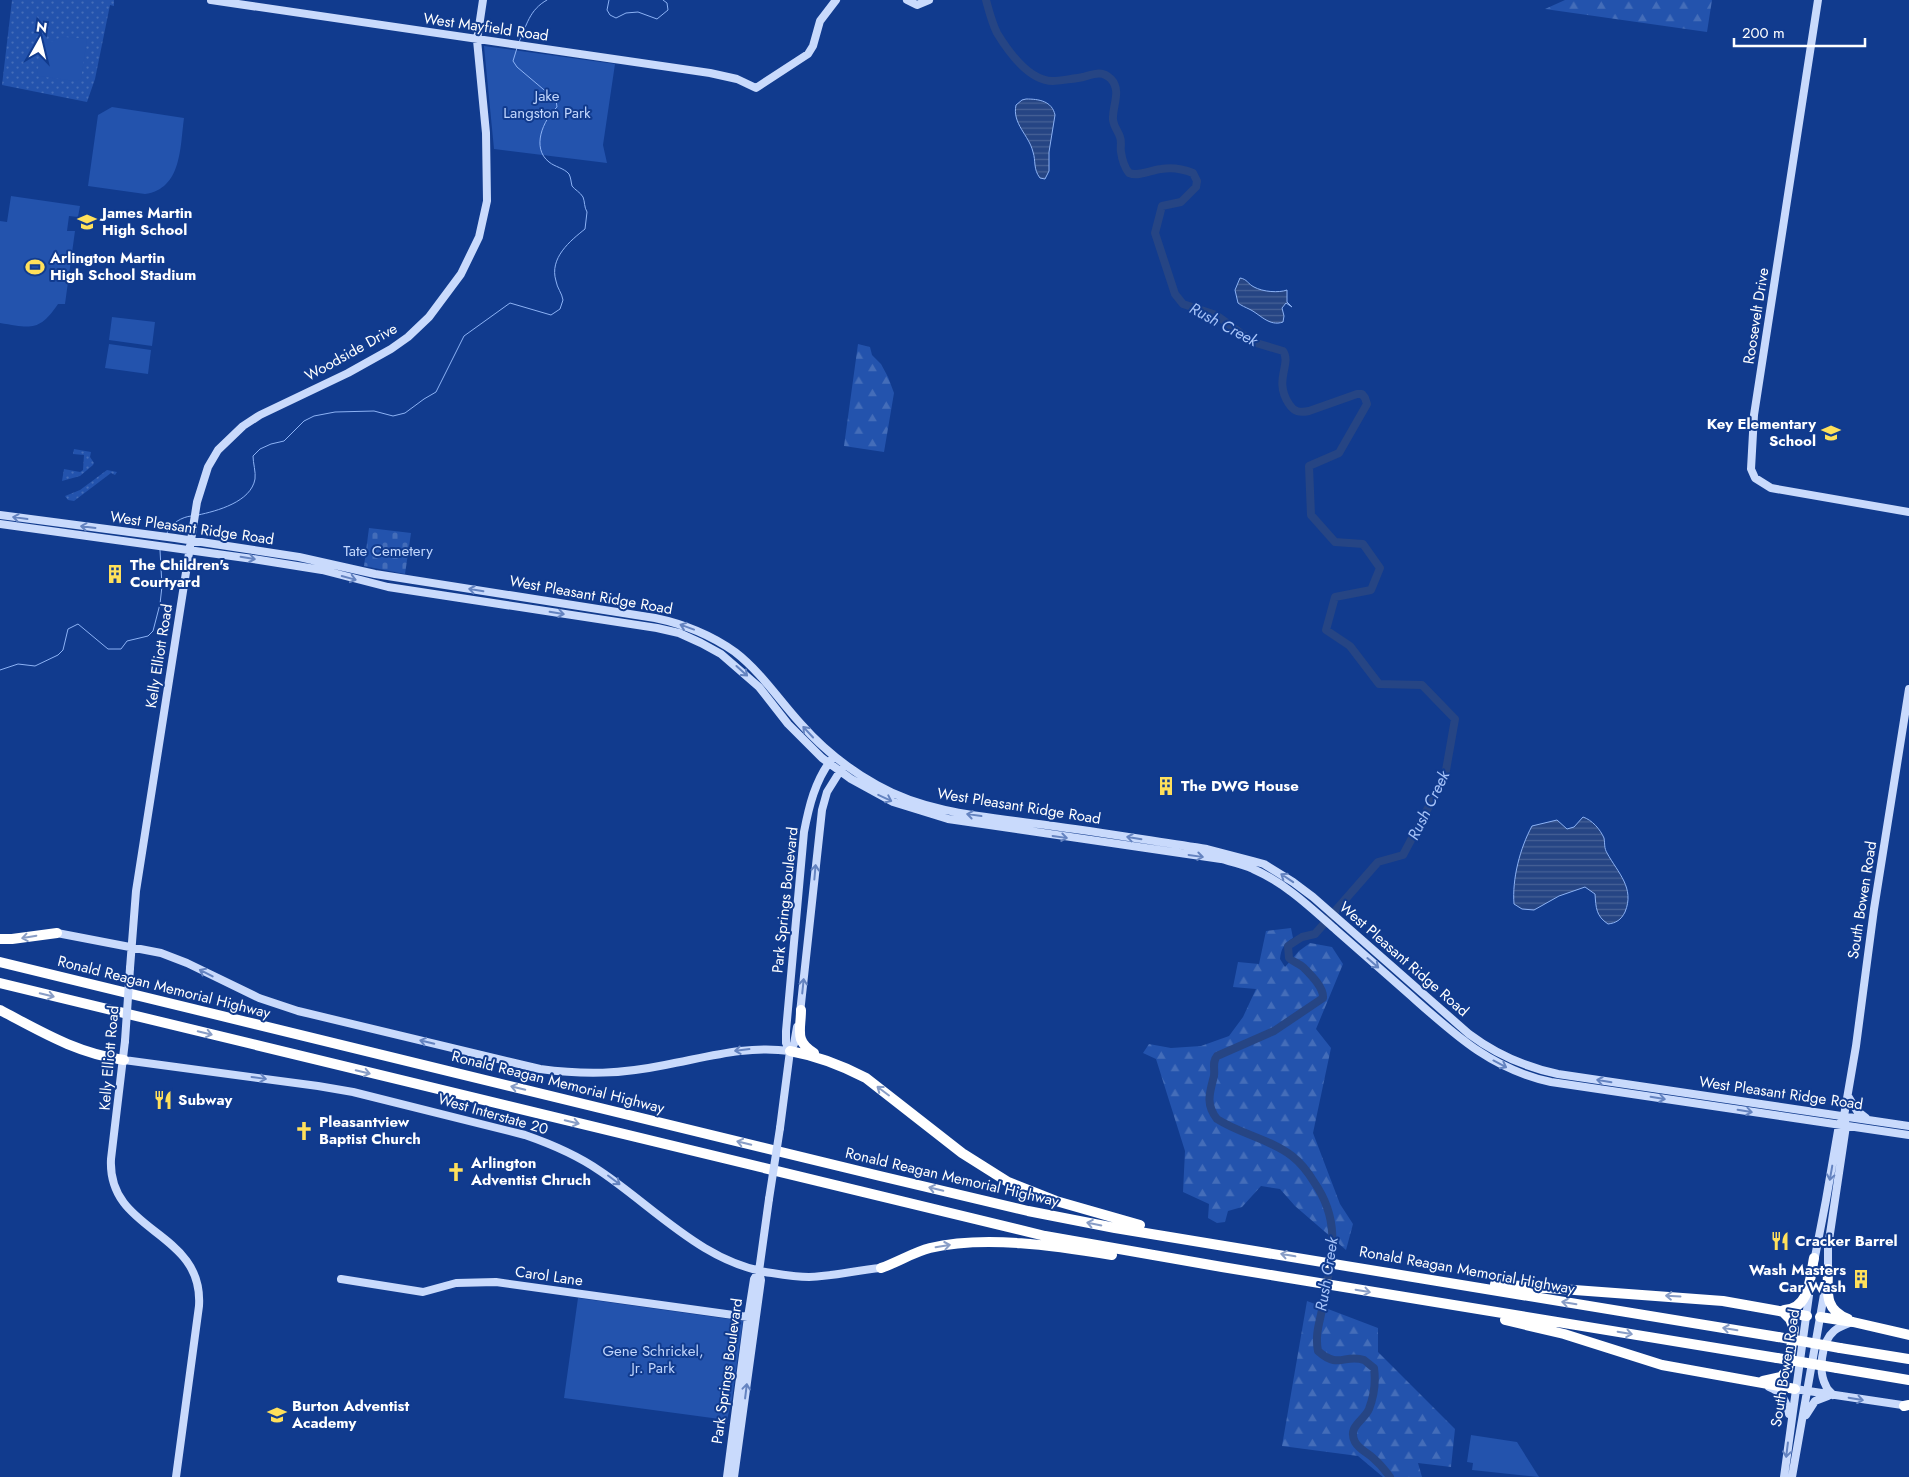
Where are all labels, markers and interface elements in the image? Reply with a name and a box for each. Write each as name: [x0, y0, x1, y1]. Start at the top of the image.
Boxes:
street label: West Mayfield Road: [422, 7, 550, 47]
north arrow: [15, 15, 65, 65]
scale bar: [1734, 15, 1865, 47]
text: N: [35, 16, 49, 38]
text: 200 m: [1742, 22, 1785, 44]
park label: Jake Langston Park: [503, 85, 591, 124]
place label: James Martin High School: [99, 202, 192, 241]
school or university icon: James Martin High School: [76, 211, 98, 233]
place label: Arlington Martin High School Stadium: [49, 247, 196, 286]
sports icon: Arlington Martin High School Stadium: [24, 256, 46, 278]
street label: Roosevelt Drive: [1738, 266, 1775, 366]
water label: Rush Creek: [1185, 297, 1263, 353]
street label: Woodside Drive: [301, 317, 401, 387]
place label: Key Elementary School: [1707, 413, 1816, 452]
school or university icon: Key Elementary School: [1820, 422, 1842, 444]
street label: West Pleasant Ridge Road: [109, 506, 275, 550]
one-way arrow: [12, 513, 28, 523]
one-way arrow: [80, 522, 96, 532]
park label: Tate Cemetery: [343, 540, 433, 562]
place label: The Children's Courtyard: [130, 554, 229, 593]
one-way arrow: [239, 554, 255, 564]
building icon: The Children's Courtyard: [104, 563, 126, 585]
street label: West Pleasant Ridge Road: [508, 570, 674, 620]
one-way arrow: [341, 573, 357, 583]
one-way arrow: [468, 584, 484, 594]
street label: Kelly Elliott Road: [140, 602, 178, 710]
one-way arrow: [549, 608, 565, 618]
one-way arrow: [680, 622, 695, 631]
one-way arrow: [735, 666, 748, 677]
one-way arrow: [802, 725, 814, 738]
water label: Rush Creek: [1402, 766, 1456, 844]
building icon: The DWG House: [1155, 775, 1177, 797]
place label: The DWG House: [1181, 775, 1299, 797]
street label: West Pleasant Ridge Road: [936, 782, 1102, 830]
one-way arrow: [877, 794, 892, 804]
one-way arrow: [966, 810, 982, 820]
street label: Park Springs Boulevard: [766, 826, 804, 974]
one-way arrow: [1052, 832, 1068, 842]
one-way arrow: [1127, 833, 1143, 843]
street label: South Bowen Road: [1842, 839, 1882, 961]
one-way arrow: [1187, 851, 1203, 861]
one-way arrow: [811, 864, 820, 880]
one-way arrow: [1280, 873, 1294, 883]
street label: West Pleasant Ridge Road: [1334, 896, 1474, 1022]
one-way arrow: [21, 932, 37, 942]
street label: Ronald Reagan Memorial Highway: [55, 950, 273, 1024]
one-way arrow: [1367, 957, 1380, 968]
one-way arrow: [199, 968, 214, 978]
one-way arrow: [798, 978, 808, 994]
one-way arrow: [39, 991, 55, 1000]
street label: Kelly Elliott Road: [93, 1005, 125, 1111]
one-way arrow: [197, 1029, 213, 1038]
one-way arrow: [420, 1037, 436, 1046]
street label: Ronald Reagan Memorial Highway: [449, 1045, 667, 1119]
one-way arrow: [734, 1045, 750, 1055]
one-way arrow: [1492, 1059, 1507, 1069]
one-way arrow: [355, 1068, 371, 1077]
street label: West Pleasant Ridge Road: [1698, 1071, 1864, 1115]
one-way arrow: [251, 1073, 267, 1083]
one-way arrow: [1596, 1076, 1612, 1086]
one-way arrow: [510, 1083, 526, 1092]
one-way arrow: [876, 1086, 890, 1096]
street label: West Interstate 20: [435, 1088, 551, 1140]
restaurant icon: Subway: [152, 1089, 174, 1111]
place label: Subway: [178, 1089, 232, 1111]
one-way arrow: [1649, 1093, 1665, 1103]
one-way arrow: [1737, 1107, 1753, 1117]
place label: Pleasantview Baptist Church: [319, 1111, 421, 1150]
one-way arrow: [564, 1118, 580, 1127]
church icon: Pleasantview Baptist Church: [293, 1120, 315, 1142]
one-way arrow: [736, 1138, 752, 1147]
street label: Ronald Reagan Memorial Highway: [843, 1142, 1061, 1212]
place label: Arlington Adventist Chruch: [470, 1152, 591, 1191]
church icon: Arlington Adventist Chruch: [445, 1161, 467, 1183]
one-way arrow: [1825, 1165, 1835, 1181]
one-way arrow: [607, 1175, 620, 1186]
one-way arrow: [928, 1184, 944, 1193]
one-way arrow: [1087, 1218, 1103, 1228]
restaurant icon: Cracker Barrel: [1769, 1230, 1791, 1252]
place label: Cracker Barrel: [1795, 1230, 1898, 1252]
water label: Rush Creek: [1309, 1234, 1344, 1313]
one-way arrow: [935, 1240, 951, 1250]
street label: Ronald Reagan Memorial Highway: [1357, 1240, 1577, 1300]
one-way arrow: [1281, 1250, 1297, 1260]
place label: Wash Masters Car Wash: [1749, 1259, 1846, 1298]
street label: Carol Lane: [514, 1260, 585, 1292]
building icon: Wash Masters Car Wash: [1850, 1268, 1872, 1290]
one-way arrow: [1354, 1286, 1370, 1296]
one-way arrow: [1665, 1292, 1681, 1301]
street label: Park Springs Boulevard: [706, 1297, 748, 1445]
one-way arrow: [1562, 1297, 1578, 1307]
street label: South Bowen Road: [1765, 1307, 1805, 1429]
one-way arrow: [1722, 1324, 1738, 1334]
one-way arrow: [1617, 1329, 1633, 1339]
park label: Gene Schrickel, Jr. Park: [602, 1340, 704, 1379]
one-way arrow: [741, 1383, 751, 1399]
place label: Burton Adventist Academy: [291, 1395, 409, 1434]
one-way arrow: [1847, 1395, 1863, 1405]
school or university icon: Burton Adventist Academy: [266, 1404, 288, 1426]
one-way arrow: [1782, 1442, 1792, 1458]

